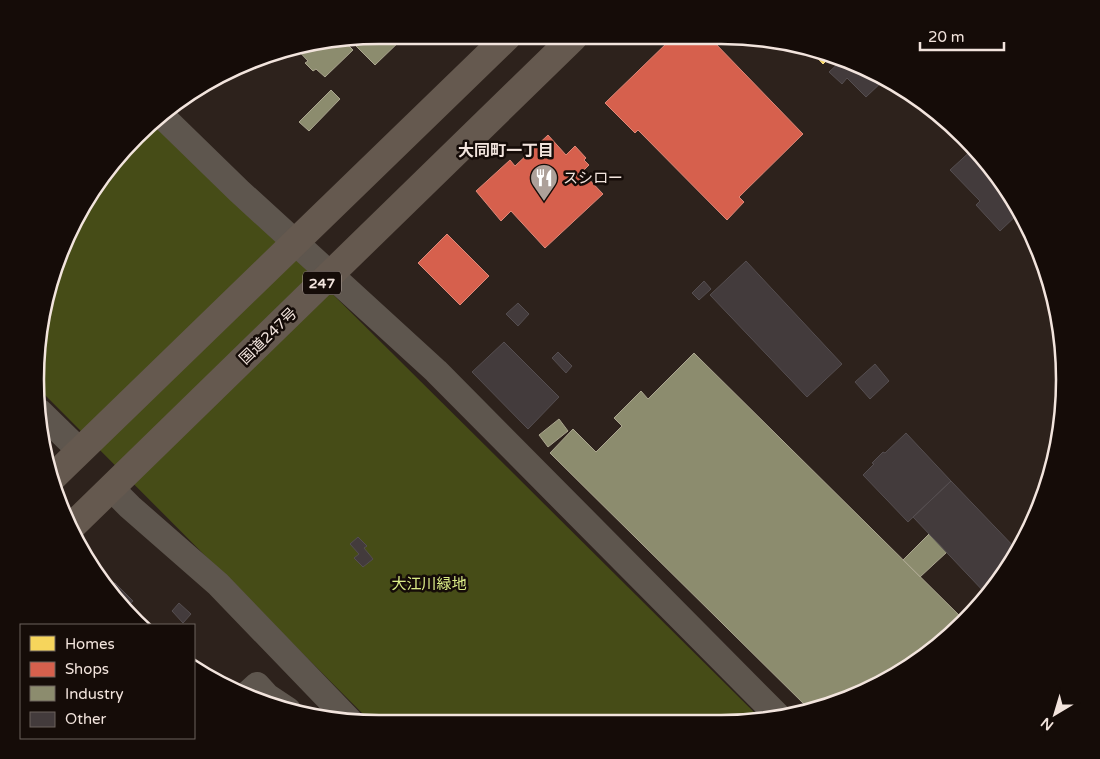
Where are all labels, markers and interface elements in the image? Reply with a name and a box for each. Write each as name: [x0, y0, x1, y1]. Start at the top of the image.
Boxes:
scale bar: [920, 20, 1004, 52]
text: 20 m: [928, 28, 965, 46]
district label: 大同町一丁目: [458, 141, 554, 161]
restaurant icon: スシロー: [529, 163, 559, 202]
place label: スシロー: [563, 169, 623, 187]
road number: 247: [303, 272, 341, 294]
street label: 国道247号: [235, 304, 301, 368]
park label: 大江川緑地: [391, 575, 467, 593]
legend: [20, 624, 195, 739]
text: Homes: [65, 635, 115, 653]
text: Shops: [65, 660, 109, 678]
text: Industry: [65, 685, 124, 703]
north arrow: [1030, 689, 1080, 739]
text: Other: [65, 710, 107, 728]
text: N: [1038, 714, 1057, 734]

